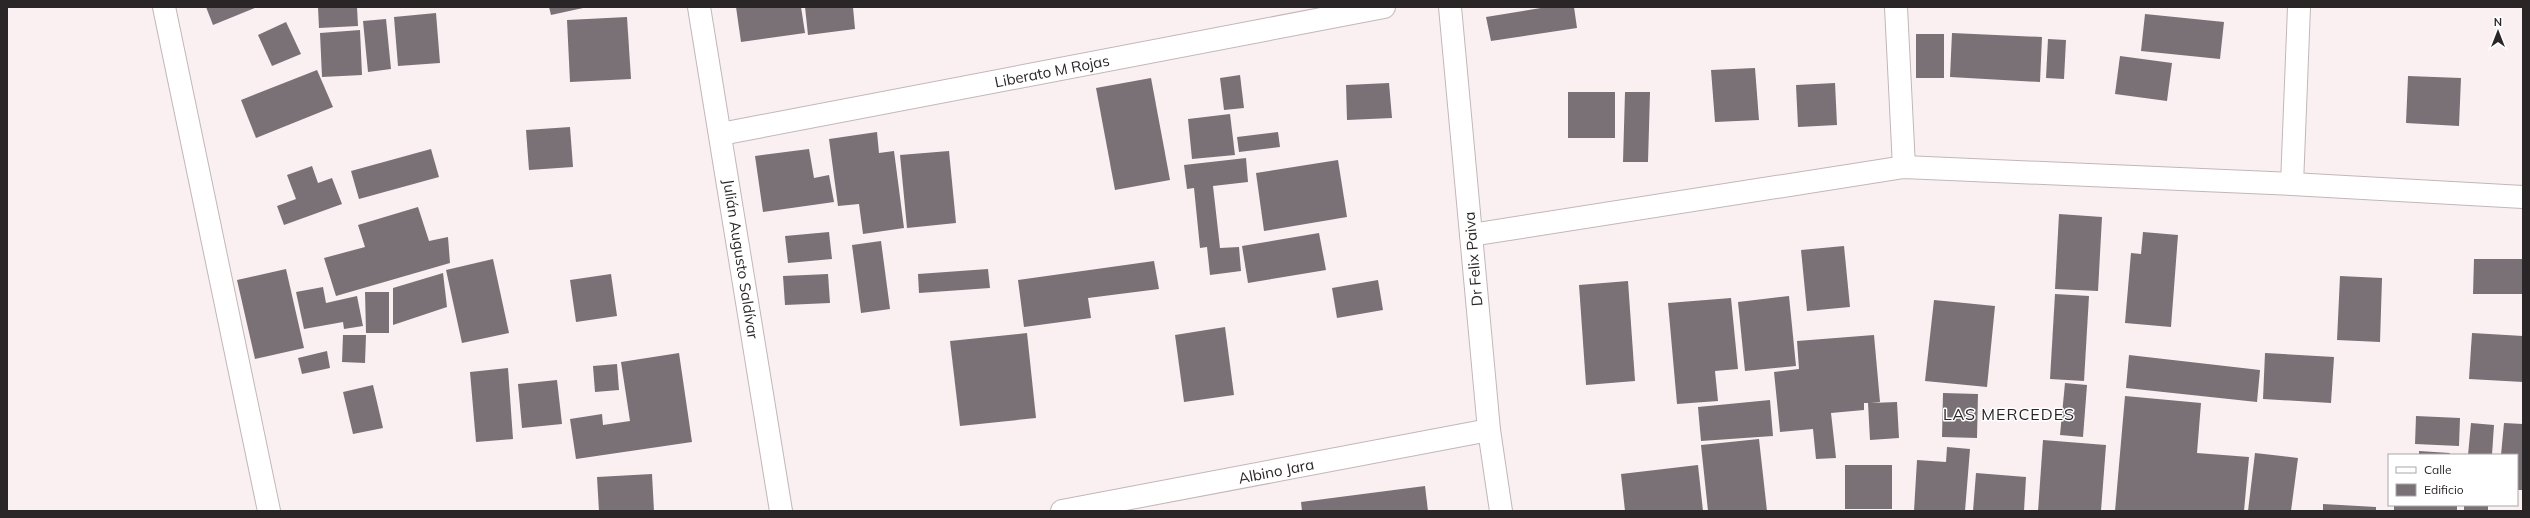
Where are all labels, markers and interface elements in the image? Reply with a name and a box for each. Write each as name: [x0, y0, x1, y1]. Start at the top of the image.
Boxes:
north arrow: [2478, 12, 2518, 52]
text: N: [2494, 15, 2502, 29]
street label: Liberato M Rojas: [993, 51, 1111, 91]
street label: Julián Augusto Saldívar: [719, 178, 763, 341]
street label: Dr Felix Paiva: [1459, 211, 1487, 307]
district label: LAS MERCEDES: [1943, 404, 2075, 424]
street label: Albino Jara: [1237, 454, 1315, 488]
legend: [2388, 454, 2518, 506]
text: Calle: [2424, 462, 2451, 477]
text: Edificio: [2424, 482, 2464, 497]

